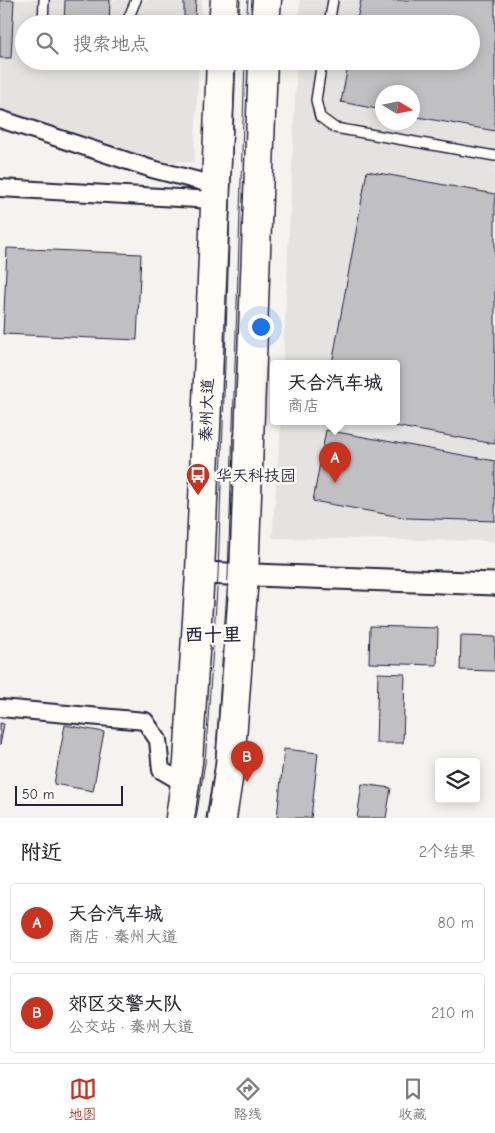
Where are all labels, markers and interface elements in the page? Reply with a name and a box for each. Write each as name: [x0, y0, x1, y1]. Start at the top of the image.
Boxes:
search box: [15, 15, 480, 70]
icon: search: [33, 29, 61, 57]
text: 搜索地点: [73, 33, 149, 55]
north arrow: [375, 85, 420, 130]
your location: [248, 314, 274, 340]
popup: [270, 360, 400, 425]
text: 天合汽车城: [287, 372, 383, 394]
street label: 秦州大道: [197, 378, 217, 442]
text: 商店: [287, 397, 320, 415]
pin: A: [319, 442, 351, 483]
bus stop icon: 华天科技园: [185, 462, 211, 496]
place label: 华天科技园: [216, 467, 296, 485]
district label: 西十里: [184, 624, 242, 646]
pin: B: [231, 741, 263, 782]
map controls: [435, 758, 480, 803]
button: layers: [435, 758, 480, 803]
scale bar: [15, 783, 122, 806]
text: 50 m: [22, 786, 54, 803]
text: 附近: [20, 840, 62, 864]
text: 2个结果: [419, 843, 475, 861]
text: 天合汽车城: [68, 903, 163, 925]
text: A: [33, 914, 41, 932]
text: 80 m: [437, 914, 474, 932]
text: 商店 · 秦州大道: [68, 928, 178, 946]
text: 郊区交警大队: [68, 993, 182, 1015]
text: B: [32, 1004, 42, 1022]
text: 210 m: [431, 1004, 474, 1022]
text: 公交站 · 秦州大道: [68, 1018, 194, 1036]
tab: 地图: [69, 1075, 97, 1123]
tab: 路线: [234, 1075, 262, 1123]
tab: 收藏: [399, 1075, 427, 1123]

